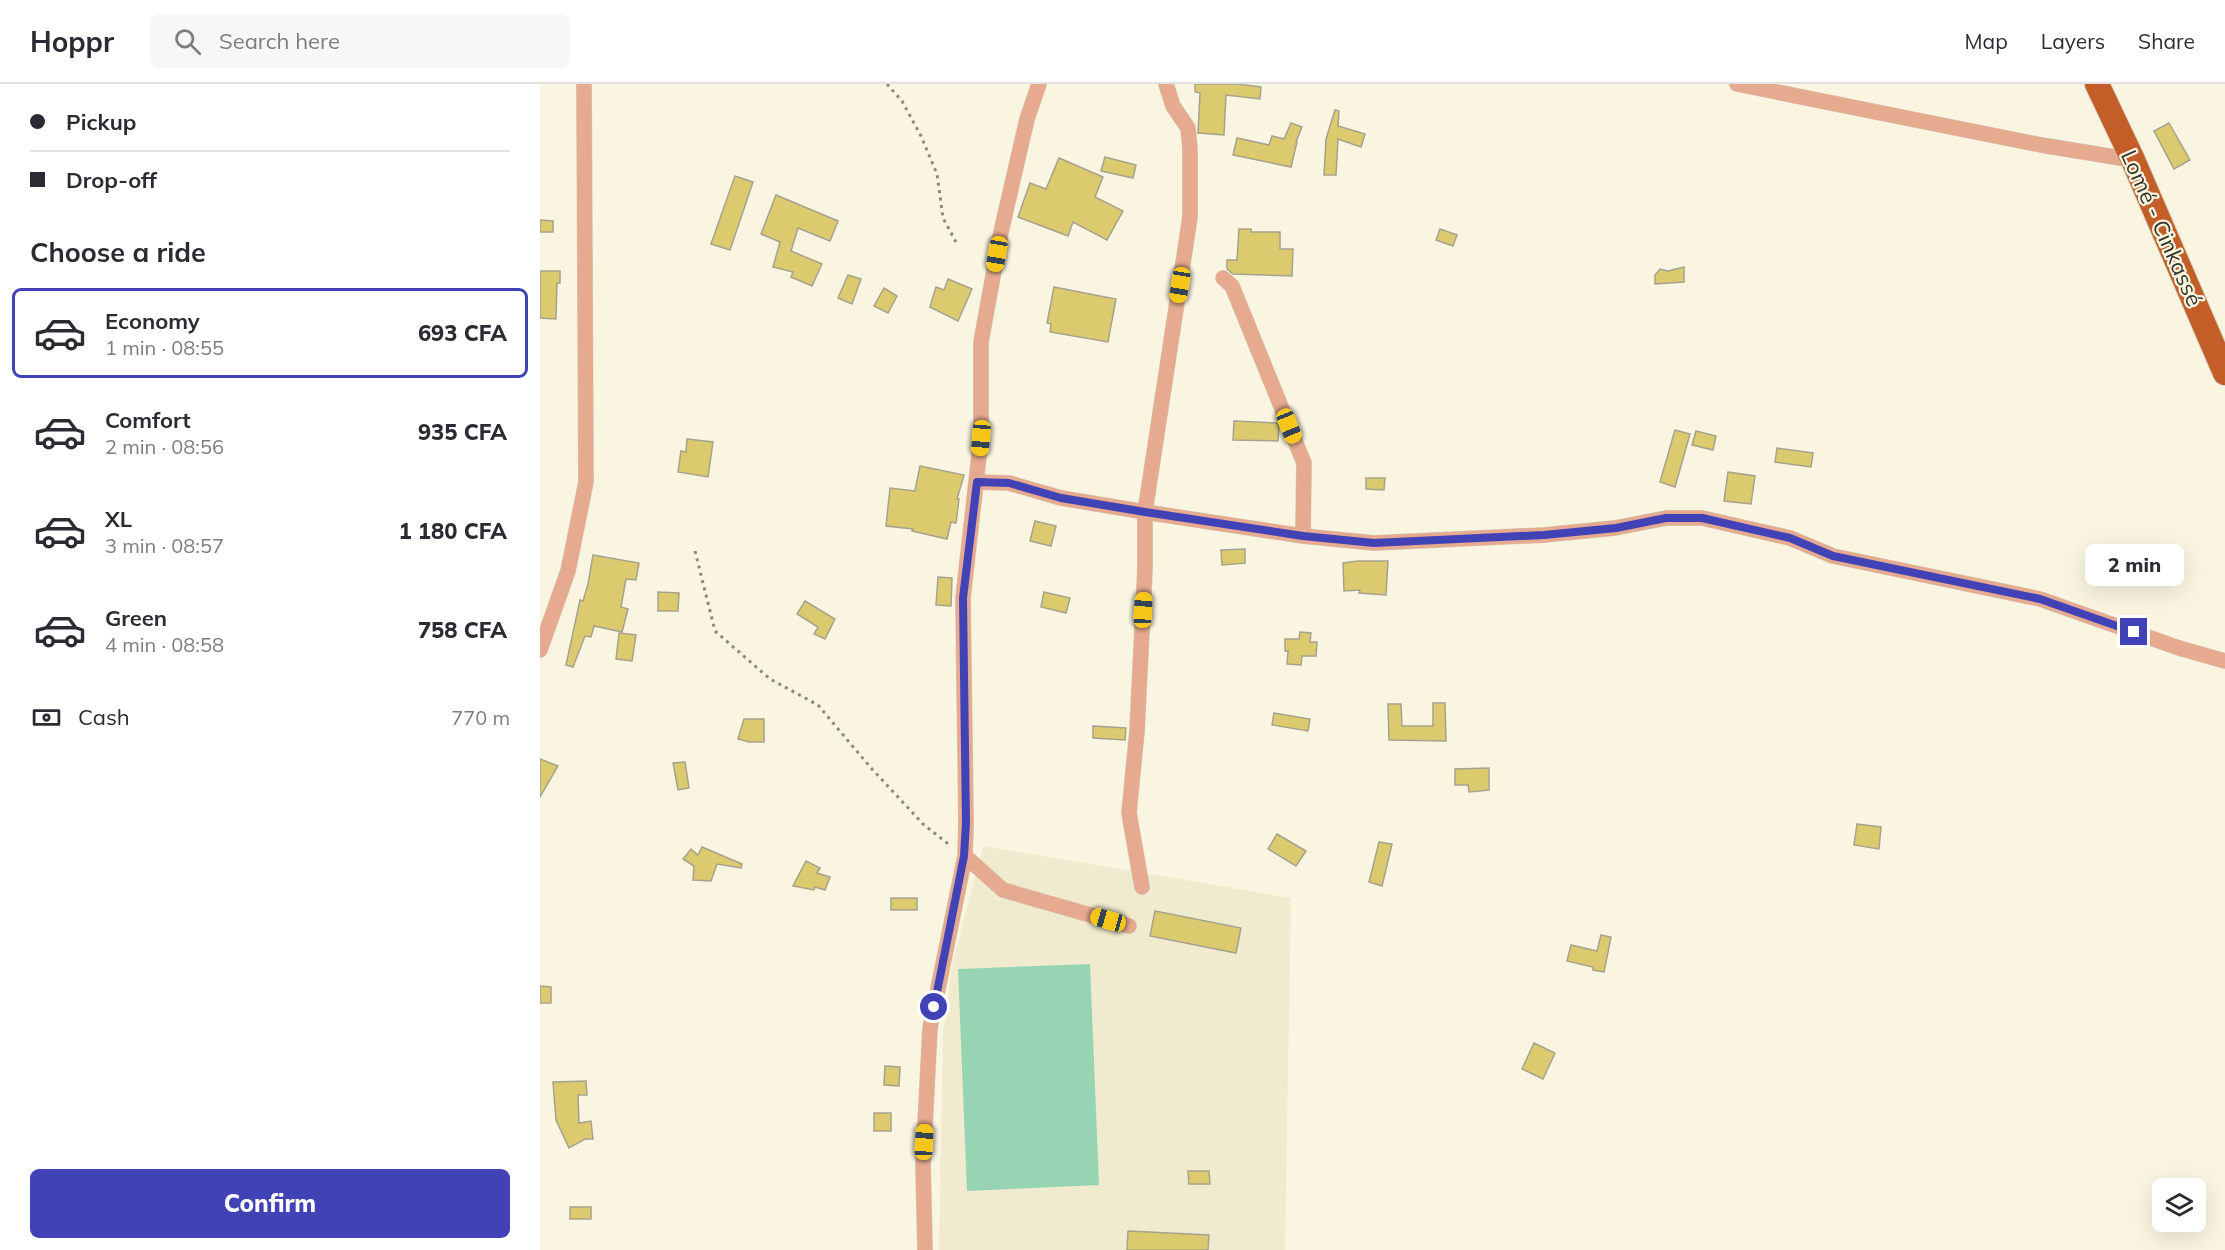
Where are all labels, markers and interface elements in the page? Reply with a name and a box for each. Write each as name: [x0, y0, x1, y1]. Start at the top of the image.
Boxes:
search box: [150, 14, 570, 68]
text: Hoppr: [30, 24, 114, 59]
icon: search: [171, 25, 204, 58]
text: Search here: [219, 27, 340, 55]
text: Map: [1965, 28, 2008, 54]
text: Layers: [2041, 28, 2105, 54]
text: Share: [2138, 28, 2195, 54]
text: Pickup: [66, 108, 136, 136]
street label: Lomé - Cinkassé: [2115, 146, 2209, 310]
text: Drop-off: [66, 166, 157, 194]
text: Choose a ride: [30, 235, 206, 269]
car: [985, 235, 1009, 273]
car: [1168, 266, 1192, 304]
icon: car: [33, 306, 87, 360]
text: Economy: [105, 307, 200, 335]
text: 693 CFA: [418, 319, 507, 347]
text: 1 min · 08:55: [105, 335, 224, 360]
icon: car: [33, 405, 87, 459]
text: Comfort: [105, 406, 191, 434]
car: [1274, 406, 1304, 446]
text: 935 CFA: [418, 418, 507, 446]
car: [970, 419, 992, 457]
text: 2 min · 08:56: [105, 434, 224, 459]
icon: car: [33, 504, 87, 558]
text: XL: [105, 505, 132, 533]
text: 1 180 CFA: [398, 517, 507, 545]
text: 3 min · 08:57: [105, 533, 224, 558]
callout: 2 min: [2084, 545, 2184, 587]
text: 2 min: [2108, 552, 2161, 577]
car: [1133, 592, 1153, 628]
icon: car: [33, 603, 87, 657]
text: Green: [105, 604, 167, 632]
text: 758 CFA: [418, 616, 507, 644]
route end: [2120, 618, 2147, 645]
text: 4 min · 08:58: [105, 632, 224, 657]
icon: cash: [30, 701, 63, 734]
text: Cash: [78, 703, 130, 731]
text: 770 m: [451, 705, 510, 730]
car: [1088, 906, 1128, 934]
route start: [920, 993, 947, 1020]
car: [914, 1124, 934, 1160]
button: Confirm: [30, 1169, 510, 1238]
map controls: [2152, 1178, 2206, 1232]
button: layers: [2152, 1178, 2206, 1232]

